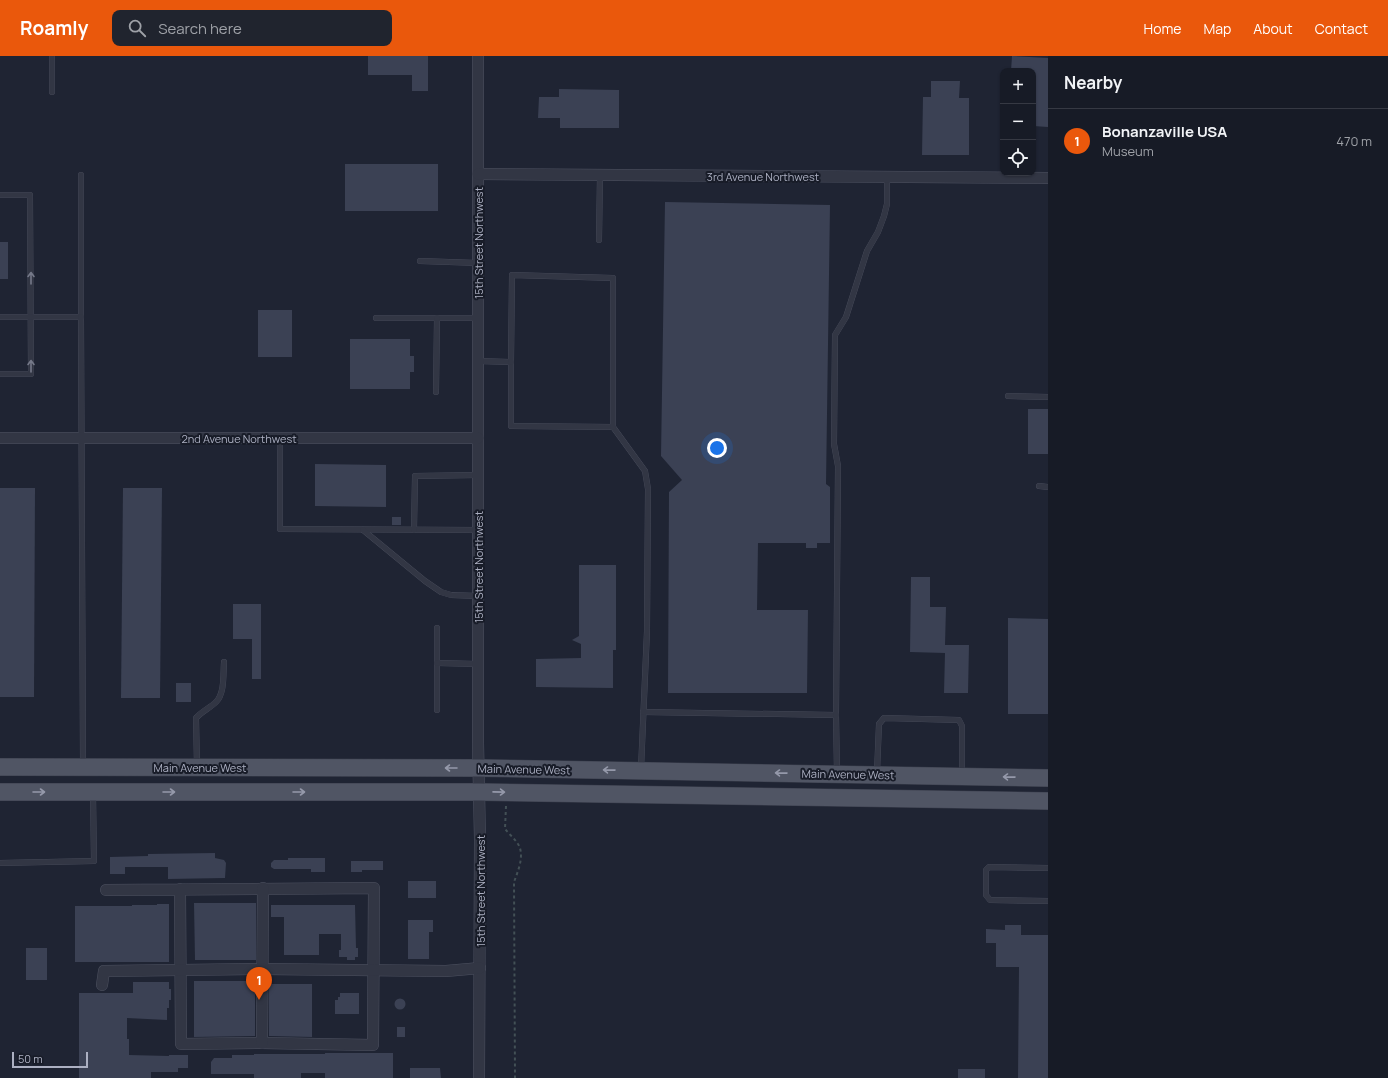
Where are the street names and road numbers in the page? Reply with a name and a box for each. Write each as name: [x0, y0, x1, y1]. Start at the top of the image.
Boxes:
street label: 3rd Avenue Northwest: [707, 169, 819, 184]
street label: 15th Street Northwest: [471, 187, 486, 299]
street label: 2nd Avenue Northwest: [181, 431, 297, 446]
street label: 15th Street Northwest: [471, 511, 486, 623]
street label: Main Avenue West: [154, 760, 246, 775]
street label: Main Avenue West: [477, 761, 571, 777]
street label: Main Avenue West: [801, 766, 895, 782]
street label: 15th Street Northwest: [473, 835, 488, 947]

